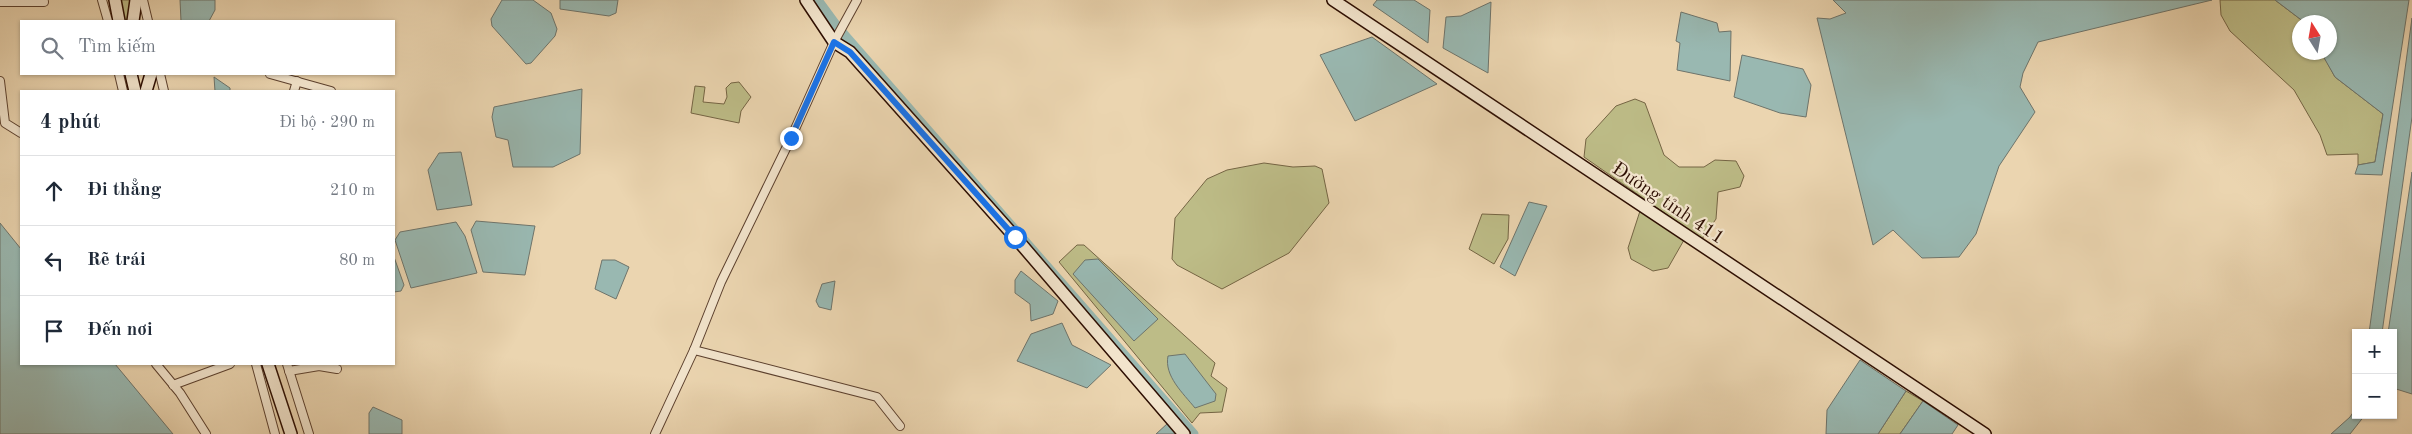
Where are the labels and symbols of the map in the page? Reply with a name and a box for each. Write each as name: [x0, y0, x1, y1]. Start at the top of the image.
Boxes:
north arrow: [2292, 15, 2337, 60]
route end: [780, 127, 803, 150]
street label: Đường tỉnh 411: [1608, 160, 1727, 249]
route start: [1004, 226, 1027, 249]

